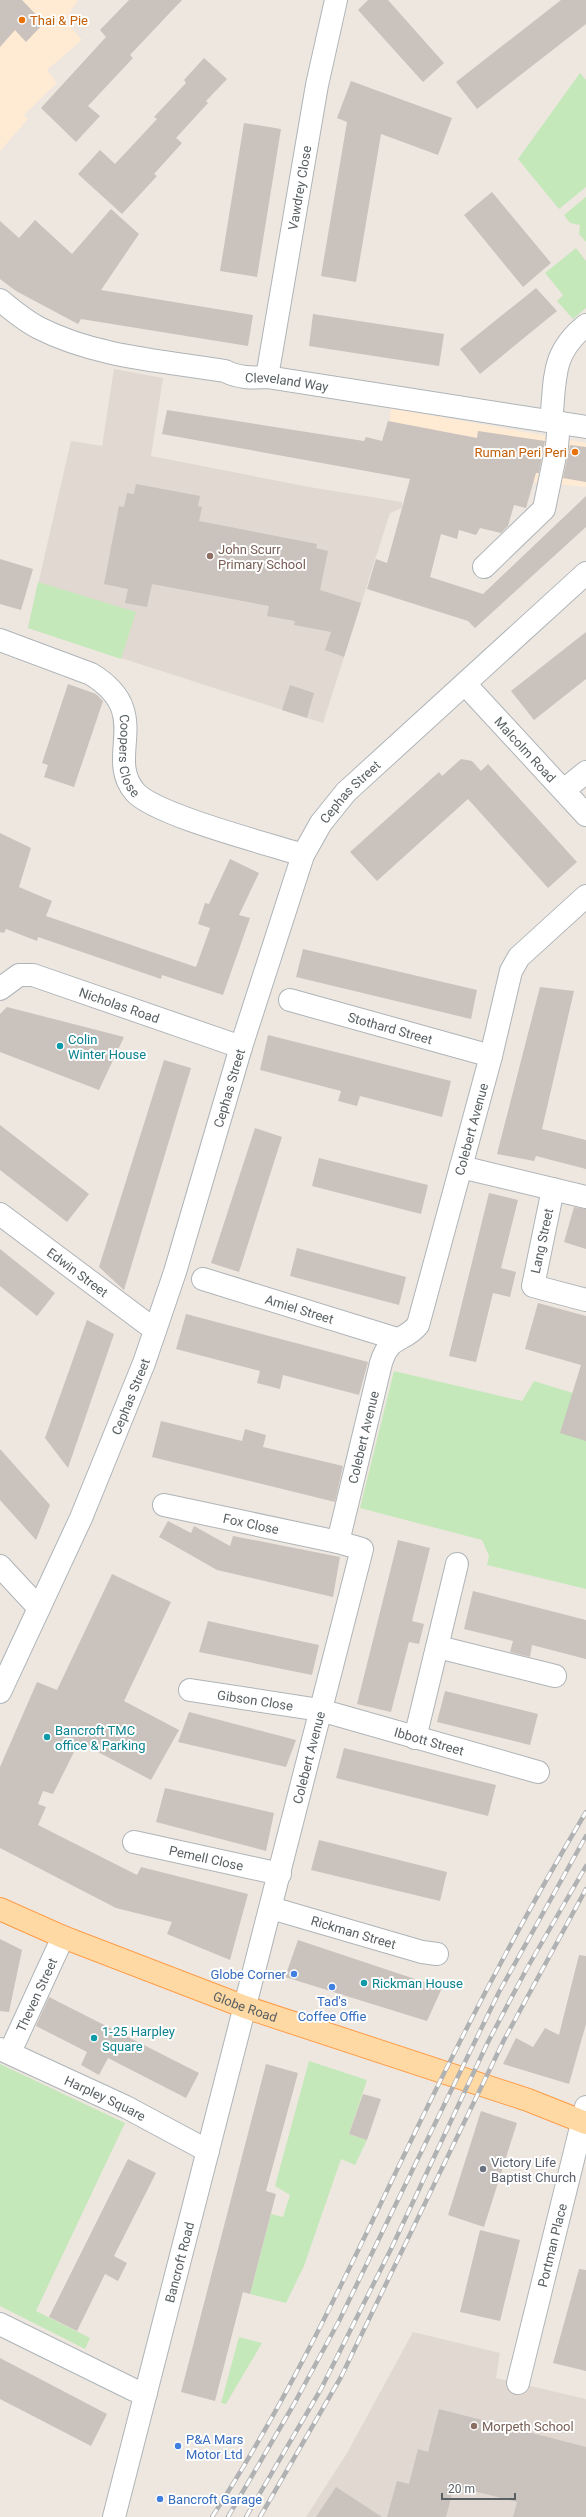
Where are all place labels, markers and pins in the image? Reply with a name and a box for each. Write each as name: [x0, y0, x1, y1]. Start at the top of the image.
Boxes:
place label: Thai & Pie: [30, 13, 88, 28]
marker: Thai & Pie: [17, 15, 27, 25]
place label: Ruman Peri Peri: [475, 445, 567, 460]
marker: Ruman Peri Peri: [570, 447, 580, 457]
place label: John Scurr Primary School: [218, 542, 306, 572]
marker: John Scurr Primary School: [205, 551, 215, 561]
place label: Colin Winter House: [68, 1032, 146, 1062]
marker: Colin Winter House: [55, 1041, 65, 1051]
place label: Bancroft TMC office & Parking: [55, 1723, 146, 1753]
marker: Bancroft TMC office & Parking: [42, 1732, 52, 1742]
place label: Globe Corner: [210, 1967, 287, 1982]
marker: Globe Corner: [289, 1969, 299, 1979]
place label: Rickman House: [372, 1976, 463, 1991]
marker: Rickman House: [359, 1978, 369, 1988]
marker: Tad's Coffee Offie: [327, 1982, 337, 1992]
place label: Tad's Coffee Offie: [298, 1994, 366, 2024]
place label: 1-25 Harpley Square: [102, 2024, 175, 2054]
marker: 1-25 Harpley Square: [89, 2033, 99, 2043]
place label: Victory Life Baptist Church: [491, 2155, 576, 2185]
marker: Victory Life Baptist Church: [478, 2164, 488, 2174]
place label: Morpeth School: [482, 2419, 574, 2434]
marker: Morpeth School: [469, 2421, 479, 2431]
place label: P&A Mars Motor Ltd: [186, 2432, 244, 2462]
marker: P&A Mars Motor Ltd: [173, 2441, 183, 2451]
place label: Bancroft Garage: [168, 2492, 262, 2507]
marker: Bancroft Garage: [155, 2494, 165, 2504]

